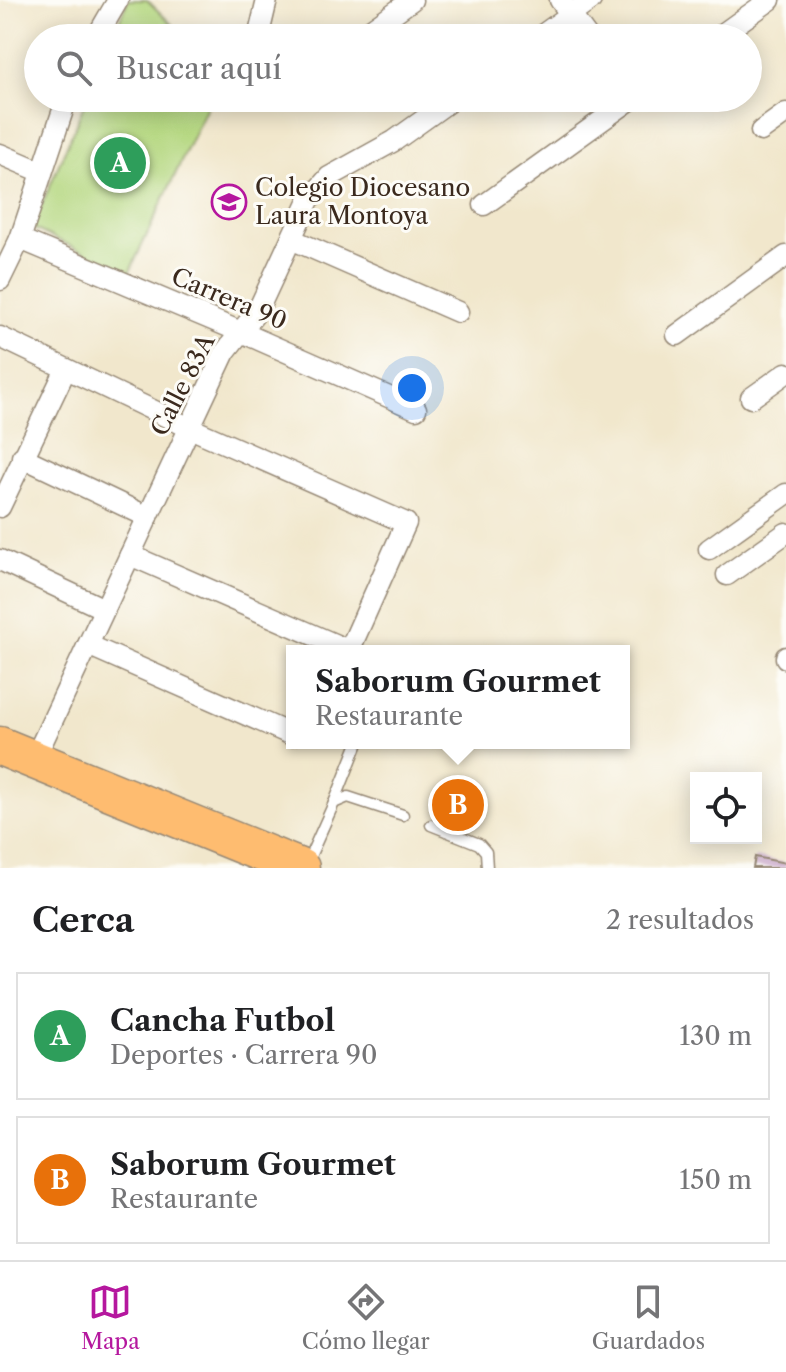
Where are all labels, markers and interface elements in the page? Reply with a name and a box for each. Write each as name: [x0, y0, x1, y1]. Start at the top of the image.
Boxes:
search box: [24, 24, 762, 112]
icon: search: [52, 46, 96, 90]
text: Buscar aquí: [116, 50, 282, 87]
pin: A: [94, 133, 146, 193]
place label: Colegio Diocesano Laura Montoya: [255, 173, 470, 230]
school or university icon: Colegio Diocesano Laura Montoya: [210, 183, 248, 221]
street label: Carrera 90: [167, 261, 291, 336]
street label: Calle 83A: [145, 328, 221, 441]
your location: [392, 368, 432, 408]
popup: [286, 645, 630, 749]
text: Saborum Gourmet: [315, 663, 601, 700]
text: Restaurante: [315, 700, 463, 732]
map controls: [690, 772, 762, 844]
button: locate: [690, 772, 762, 844]
pin: B: [432, 775, 484, 835]
text: Cerca: [32, 899, 134, 941]
text: 2 resultados: [606, 904, 754, 936]
text: Cancha Futbol: [110, 1002, 335, 1039]
text: A: [50, 1020, 70, 1052]
text: 130 m: [679, 1020, 752, 1052]
text: Deportes · Carrera 90: [110, 1039, 378, 1071]
text: Saborum Gourmet: [110, 1146, 396, 1183]
text: B: [50, 1164, 70, 1196]
text: 150 m: [679, 1164, 752, 1196]
text: Restaurante: [110, 1183, 258, 1215]
tab: Mapa: [81, 1280, 140, 1355]
tab: Cómo llegar: [302, 1280, 430, 1355]
tab: Guardados: [592, 1280, 705, 1355]

